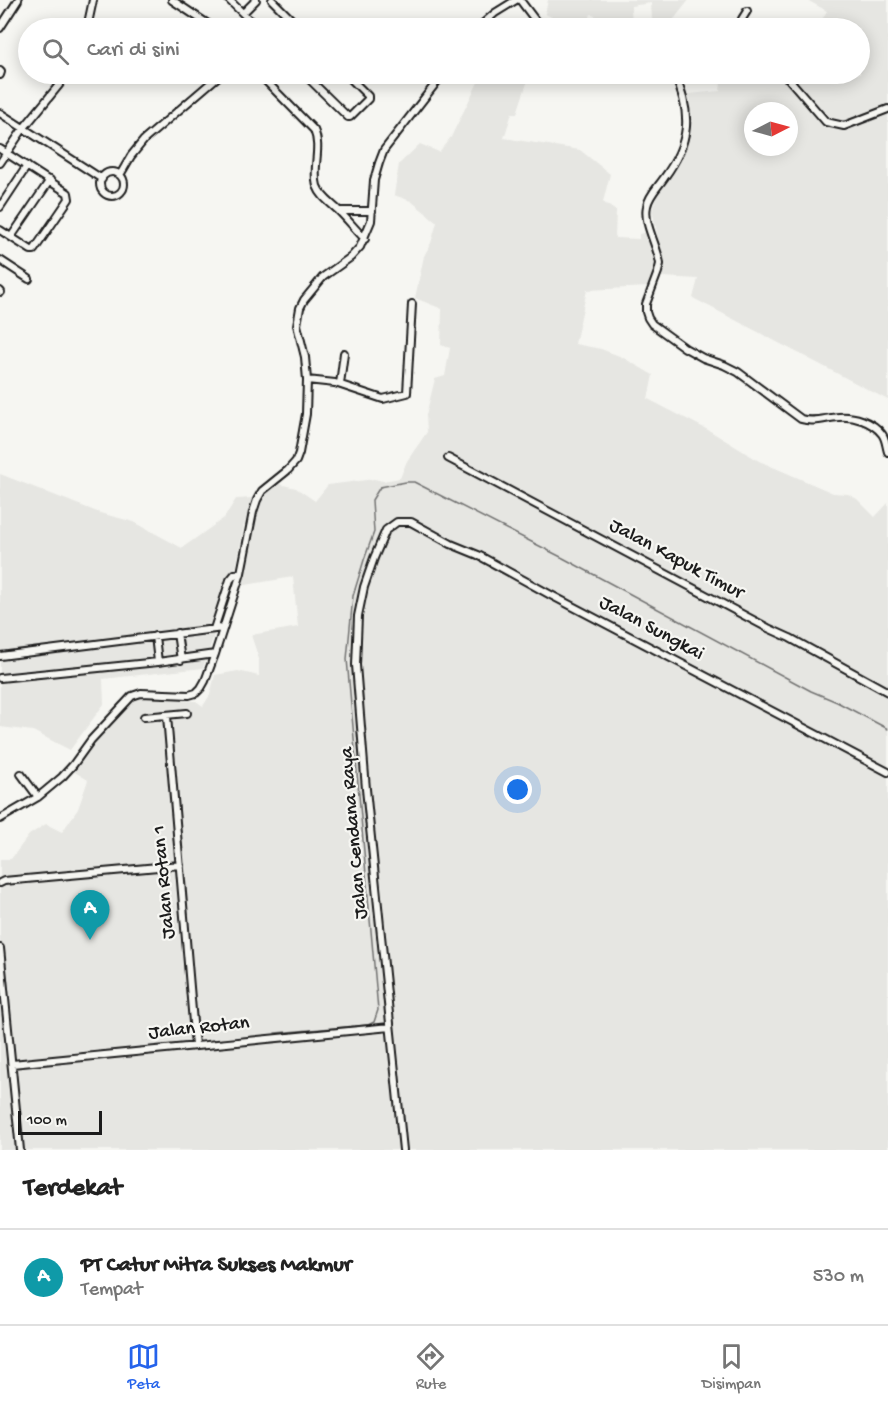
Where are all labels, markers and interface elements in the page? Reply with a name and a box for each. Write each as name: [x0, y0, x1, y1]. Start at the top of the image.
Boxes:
search box: [18, 18, 870, 84]
icon: search: [39, 35, 72, 68]
text: Cari di sini: [87, 38, 180, 64]
north arrow: [744, 102, 798, 156]
street label: Jalan Kapuk Timur: [605, 515, 749, 606]
street label: Jalan Sungkai: [595, 592, 707, 666]
street label: Jalan Cendana Raya: [336, 745, 374, 920]
your location: [503, 775, 532, 804]
street label: Jalan Rotan 1: [149, 824, 181, 940]
pin: A: [70, 890, 110, 940]
street label: Jalan Rotan: [148, 1012, 251, 1046]
scale bar: [18, 1108, 102, 1136]
text: 100 m: [27, 1112, 67, 1131]
text: Terdekat: [24, 1174, 122, 1205]
text: PT Catur Mitra Sukses Makmur: [81, 1253, 352, 1279]
text: A: [38, 1266, 49, 1289]
text: 530 m: [813, 1266, 864, 1289]
text: Tempat: [81, 1279, 142, 1302]
tab: Peta: [127, 1340, 160, 1395]
tab: Rute: [414, 1340, 447, 1395]
tab: Disimpan: [702, 1340, 761, 1395]

